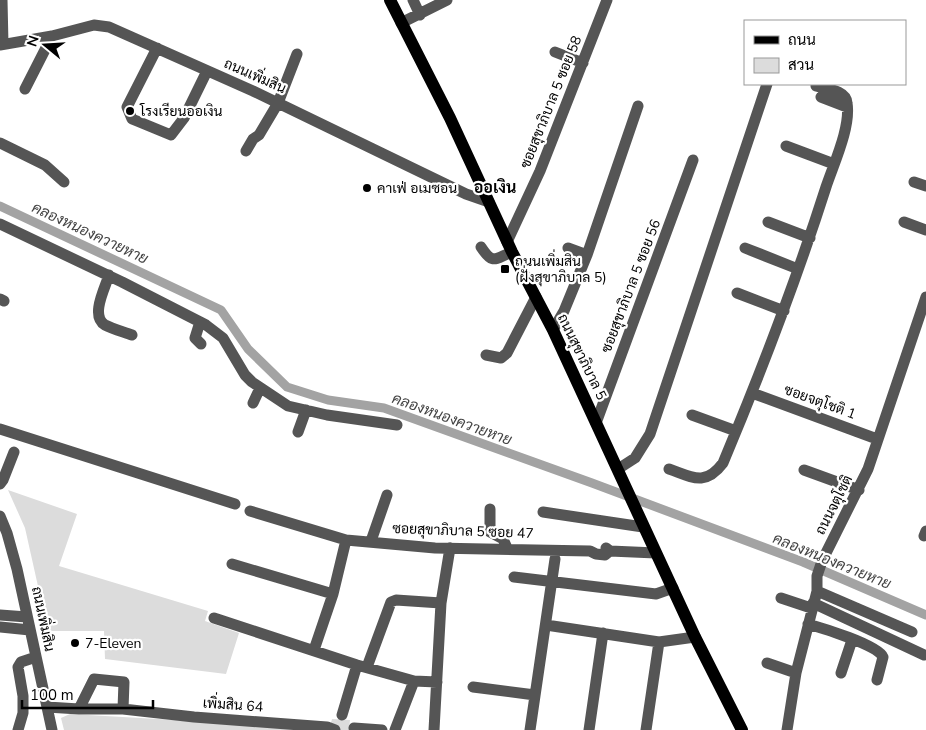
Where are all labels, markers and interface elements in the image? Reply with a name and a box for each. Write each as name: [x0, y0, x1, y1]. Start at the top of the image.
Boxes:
north arrow: [20, 20, 70, 70]
legend: [744, 20, 906, 85]
text: ถนน: [788, 30, 816, 50]
text: N: [22, 33, 44, 49]
street label: ซอยสุขาภิบาล 5 ซอย 58: [516, 33, 586, 171]
street label: ถนนเพิ่มสิน: [221, 52, 290, 98]
text: สวน: [788, 55, 814, 75]
place label: โรงเรียนออเงิน: [139, 102, 223, 121]
marker: โรงเรียนออเงิน: [124, 105, 136, 117]
district label: ออเงิน: [474, 177, 516, 199]
place label: คาเฟ่ อเมซอน: [377, 179, 457, 198]
marker: คาเฟ่ อเมซอน: [361, 182, 373, 194]
water label: คลองหนองควายหาย: [29, 197, 152, 269]
street label: ซอยสุขาภิบาล 5 ซอย 56: [597, 217, 665, 355]
place label: ถนนเพิ่มสิน (ฝั่งสุขาภิบาล 5): [515, 249, 607, 287]
marker: ถนนเพิ่มสิน (ฝั่งสุขาภิบาล 5): [499, 263, 511, 275]
street label: ถนนสุขาภิบาล 5: [553, 311, 611, 403]
street label: ซอยจตุโชติ 1: [781, 380, 859, 424]
water label: คลองหนองควายหาย: [389, 388, 515, 450]
street label: ถนนจตุโชติ: [811, 472, 857, 538]
street label: ซอยสุขาภิบาล 5 ซอย 47: [392, 519, 534, 543]
water label: คลองหนองควายหาย: [770, 528, 895, 594]
street label: ถนนเพิ่มสิน: [27, 584, 61, 653]
place label: 7-Eleven: [85, 634, 141, 653]
marker: 7-Eleven: [69, 637, 81, 649]
scale bar: [22, 678, 154, 710]
text: 100 m: [30, 685, 74, 705]
street label: เพิ่มสิน 64: [202, 691, 264, 717]

